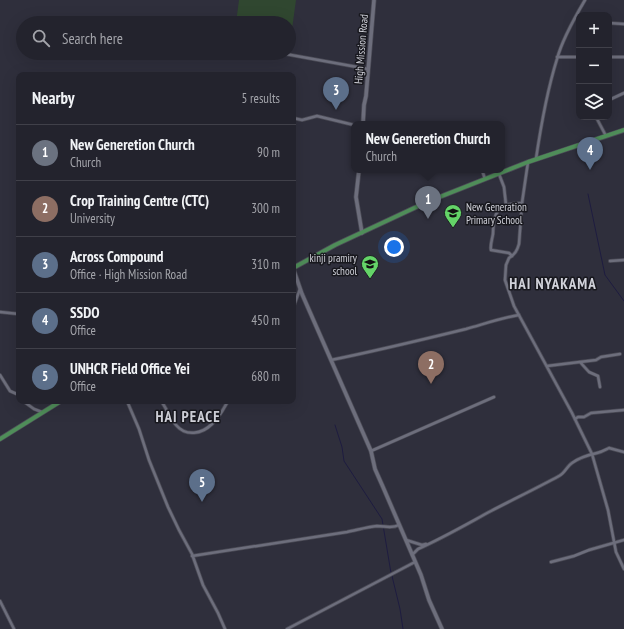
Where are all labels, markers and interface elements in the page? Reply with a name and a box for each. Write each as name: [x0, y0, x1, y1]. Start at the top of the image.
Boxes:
map controls: [576, 12, 612, 120]
button: +: [576, 12, 612, 48]
street label: High Mission Road: [351, 13, 371, 85]
search box: [16, 16, 296, 60]
icon: search: [30, 27, 52, 49]
text: Search here: [62, 29, 123, 48]
button: −: [576, 48, 612, 84]
pin: 3: [323, 77, 349, 110]
button: layers: [576, 84, 612, 120]
text: Nearby: [32, 87, 75, 109]
text: 5 results: [241, 90, 280, 107]
popup: [351, 121, 505, 173]
text: New Generetion Church: [366, 129, 490, 148]
text: New Generetion Church: [70, 135, 195, 154]
pin: 4: [577, 137, 603, 170]
text: 1: [42, 144, 48, 161]
text: 90 m: [257, 144, 280, 161]
text: Church: [366, 148, 397, 165]
text: Church: [70, 154, 101, 171]
pin: 1: [415, 186, 441, 219]
text: Crop Training Centre (CTC): [70, 191, 209, 210]
text: 2: [42, 200, 48, 217]
text: 300 m: [251, 200, 280, 217]
place label: New Generation Primary School: [466, 200, 527, 227]
school or university icon: New Generation Primary School: [443, 203, 463, 228]
text: University: [70, 210, 115, 227]
your location: [384, 237, 404, 257]
text: Across Compound: [70, 247, 164, 266]
place label: kinji pramiry school: [310, 251, 358, 278]
school or university icon: kinji pramiry school: [360, 254, 380, 279]
text: 3: [42, 256, 48, 273]
text: 310 m: [251, 256, 280, 273]
text: Office · High Mission Road: [70, 266, 187, 283]
district label: HAI NYAKAMA: [509, 274, 597, 293]
text: SSDO: [70, 303, 100, 322]
text: 4: [42, 312, 48, 329]
text: 450 m: [251, 312, 280, 329]
text: Office: [70, 322, 96, 339]
pin: 2: [418, 351, 444, 384]
text: UNHCR Field Office Yei: [70, 359, 190, 378]
text: 5: [42, 368, 48, 385]
text: 680 m: [251, 368, 280, 385]
text: Office: [70, 378, 96, 395]
district label: HAI PEACE: [155, 407, 221, 426]
pin: 5: [189, 469, 215, 502]

